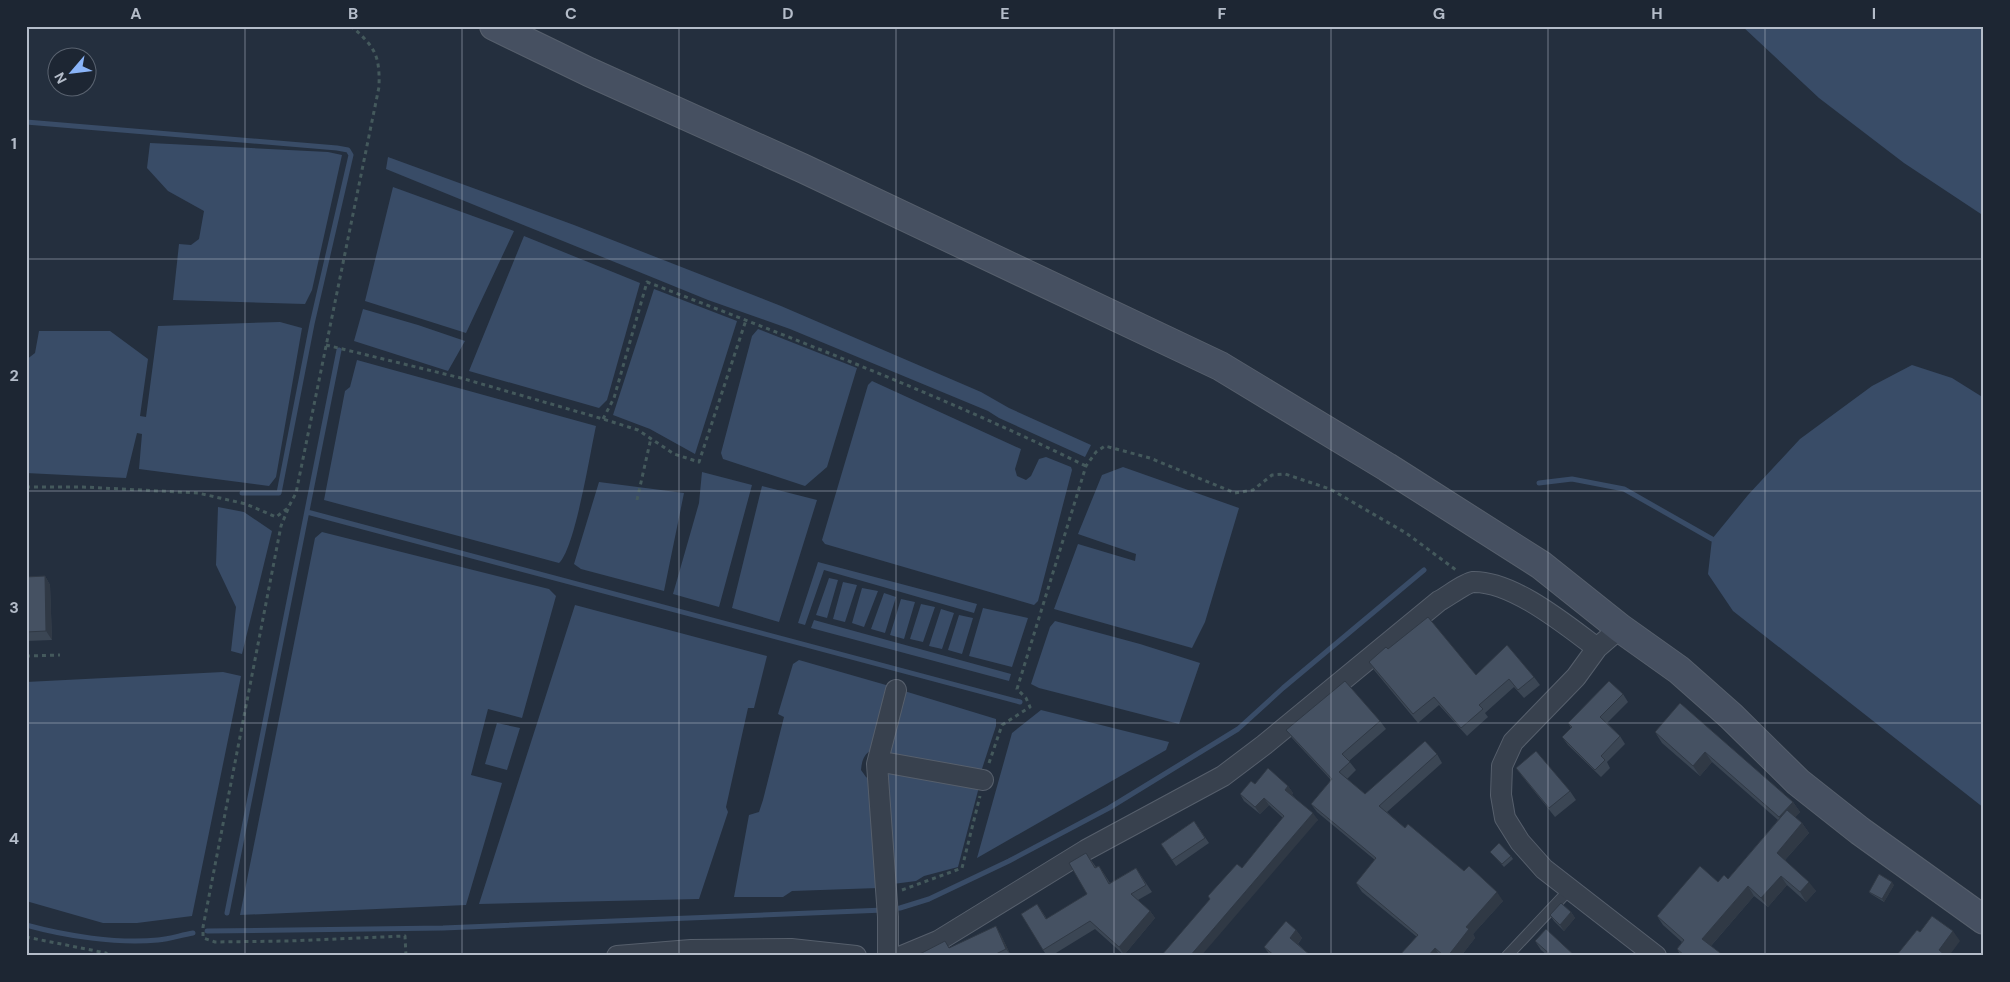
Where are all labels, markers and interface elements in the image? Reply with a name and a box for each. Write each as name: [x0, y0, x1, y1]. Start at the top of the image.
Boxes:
text: A: [130, 3, 142, 24]
text: B: [348, 3, 358, 24]
text: C: [565, 3, 577, 24]
text: D: [782, 3, 794, 24]
text: E: [1000, 3, 1010, 24]
text: F: [1218, 3, 1227, 24]
text: G: [1433, 3, 1445, 24]
text: H: [1651, 3, 1663, 24]
text: I: [1872, 3, 1876, 24]
north arrow: [48, 48, 98, 98]
text: N: [50, 69, 71, 87]
text: 1: [11, 133, 17, 154]
text: 2: [9, 365, 19, 386]
text: 3: [9, 597, 19, 618]
text: 4: [9, 828, 19, 849]

